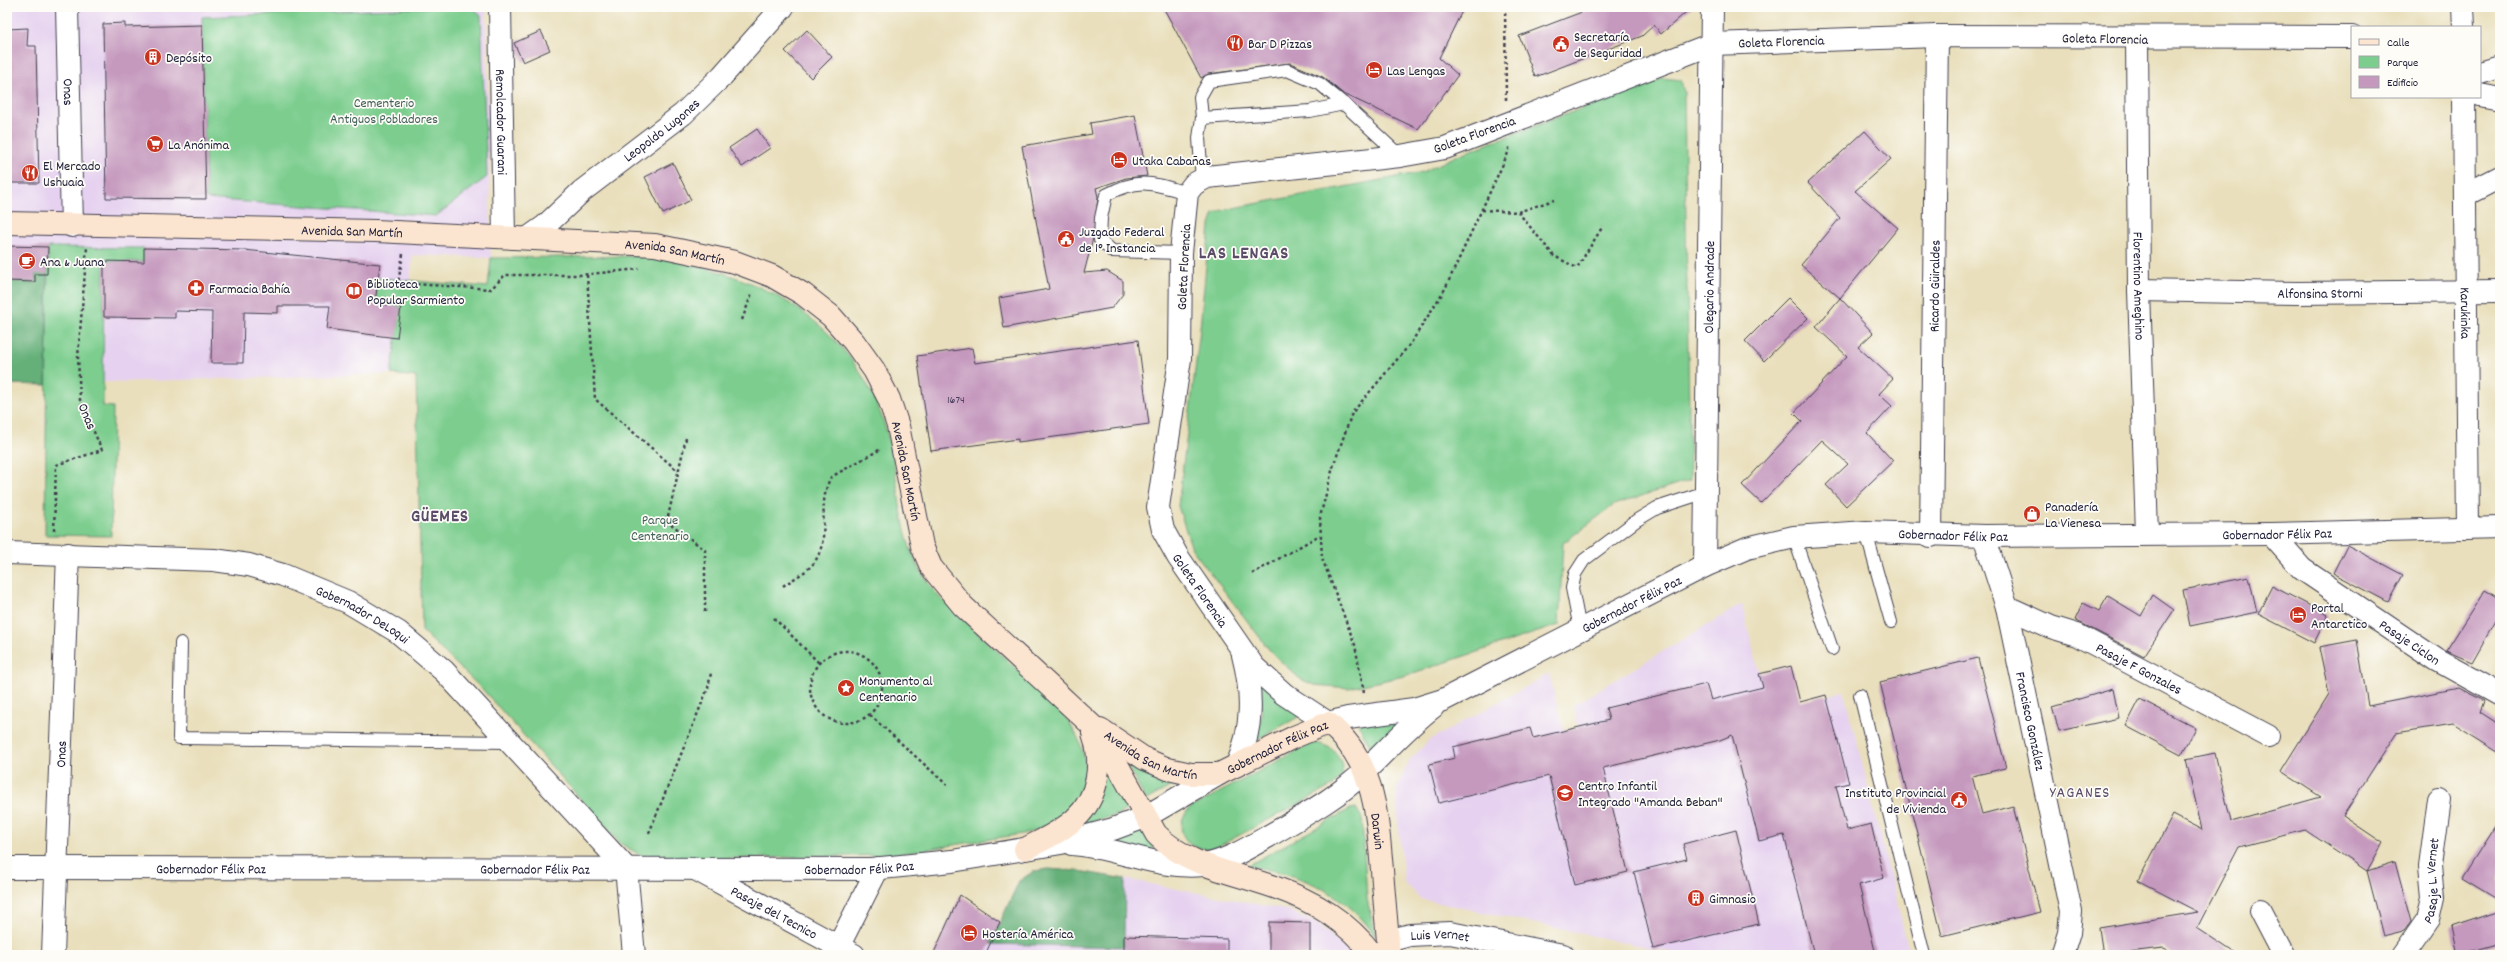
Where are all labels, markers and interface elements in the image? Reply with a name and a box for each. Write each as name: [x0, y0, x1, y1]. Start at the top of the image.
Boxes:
legend: [2351, 26, 2481, 98]
place label: Secretaría de Seguridad: [1574, 28, 1642, 64]
street label: Goleta Florencia: [2062, 29, 2149, 51]
street label: Goleta Florencia: [1738, 31, 1825, 54]
restaurant icon: Bar D Pizzas: [1225, 33, 1245, 53]
public building icon: Secretaría de Seguridad: [1551, 34, 1571, 54]
place label: Bar D Pizzas: [1248, 35, 1312, 55]
text: Calle: [2387, 35, 2410, 52]
building icon: Depósito: [143, 47, 163, 67]
place label: Depósito: [166, 49, 212, 69]
text: Parque: [2387, 55, 2418, 72]
hotel icon: Las Lengas: [1364, 60, 1384, 80]
place label: Las Lengas: [1387, 62, 1445, 82]
street label: Remolcador Guarani: [489, 69, 511, 176]
text: Edificio: [2387, 75, 2418, 92]
street label: Onas: [57, 78, 77, 106]
park label: Cementerio Antiguos Pobladores: [330, 94, 438, 130]
street label: Leopoldo Lugones: [620, 94, 706, 168]
street label: Goleta Florencia: [1431, 112, 1519, 160]
supermarket icon: La Anónima: [145, 134, 165, 154]
place label: La Anónima: [168, 136, 229, 156]
hotel icon: Utaka Cabañas: [1109, 150, 1129, 170]
place label: Utaka Cabañas: [1132, 152, 1211, 172]
place label: El Mercado Ushuaia: [43, 157, 100, 193]
restaurant icon: El Mercado Ushuaia: [20, 163, 40, 183]
street label: Avenida San Martín: [301, 221, 403, 244]
place label: Juzgado Federal de 1° Instancia: [1079, 223, 1165, 259]
street label: Goleta Florencia: [1173, 223, 1197, 311]
public building icon: Juzgado Federal de 1° Instancia: [1056, 229, 1076, 249]
street label: Florentino Ameghino: [2127, 232, 2149, 341]
street label: Avenida San Martín: [624, 235, 727, 272]
street label: Ricardo Güiraldes: [1925, 240, 1947, 332]
street label: Olegario Andrade: [1700, 241, 1721, 334]
district label: LAS LENGAS: [1199, 242, 1289, 267]
cafe icon: Ana & Juana: [17, 251, 37, 271]
place label: Ana & Juana: [40, 253, 104, 273]
place label: Biblioteca Popular Sarmiento: [367, 275, 465, 311]
pharmacy icon: Farmacia Bahía: [186, 278, 206, 298]
place label: Farmacia Bahía: [209, 280, 290, 300]
library icon: Biblioteca Popular Sarmiento: [344, 281, 364, 301]
street label: Alfonsina Storni: [2277, 284, 2363, 305]
street label: Karukinka: [2454, 287, 2474, 339]
house number: 1674: [947, 392, 965, 409]
street label: Onas: [72, 400, 101, 433]
street label: Avenida San Martín: [885, 418, 925, 523]
place label: Panadería La Vienesa: [2045, 498, 2101, 534]
shop icon: Panadería La Vienesa: [2022, 504, 2042, 524]
district label: GÜEMES: [411, 505, 469, 530]
park label: Parque Centenario: [631, 511, 689, 547]
street label: Gobernador Félix Paz: [2222, 524, 2333, 546]
street label: Gobernador Félix Paz: [1898, 525, 2009, 548]
street label: Goleta Florencia: [1166, 550, 1232, 633]
street label: Gobernador Félix Paz: [1579, 571, 1686, 639]
street label: Gobernador DeLoqui: [312, 582, 413, 650]
place label: Portal Antarctico: [2311, 599, 2367, 635]
hotel icon: Portal Antarctico: [2288, 605, 2308, 625]
street label: Pasaje Ciclon: [2374, 616, 2443, 671]
street label: Pasaje F Gonzales: [2092, 639, 2185, 701]
street label: Francisco González: [2009, 670, 2049, 773]
place label: Monumento al Centenario: [859, 672, 933, 708]
place icon: Monumento al Centenario: [836, 678, 856, 698]
street label: Gobernador Félix Paz: [1224, 716, 1332, 781]
street label: Avenida San Martín: [1099, 726, 1197, 786]
street label: Onas: [52, 740, 73, 768]
place label: Centro Infantil Integrado "Amanda Beban": [1578, 777, 1723, 813]
district label: YAGANES: [2050, 782, 2110, 805]
school or university icon: Centro Infantil Integrado "Amanda Beban": [1555, 783, 1575, 803]
place label: Instituto Provincial de Vivienda: [1845, 784, 1947, 820]
public building icon: Instituto Provincial de Vivienda: [1949, 790, 1969, 810]
street label: Darwin: [1364, 812, 1388, 851]
street label: Pasaje L. Vernet: [2419, 837, 2446, 929]
street label: Gobernador Félix Paz: [804, 857, 916, 881]
street label: Gobernador Félix Paz: [156, 860, 267, 880]
street label: Gobernador Félix Paz: [480, 861, 591, 881]
street label: Pasaje del Tecnico: [726, 882, 820, 945]
building icon: Gimnasio: [1686, 888, 1706, 908]
place label: Gimnasio: [1709, 890, 1756, 910]
hotel icon: Hostería América: [959, 923, 979, 943]
place label: Hostería América: [982, 925, 1074, 945]
street label: Luis Vernet: [1410, 925, 1471, 949]

